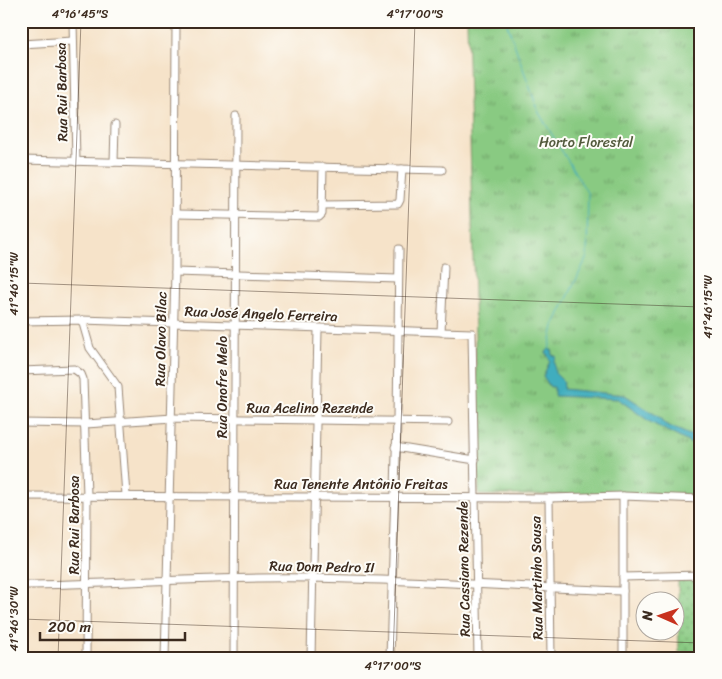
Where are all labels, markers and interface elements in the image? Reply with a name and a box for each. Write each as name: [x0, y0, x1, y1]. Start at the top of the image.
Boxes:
text: 4°16'45"S: [52, 3, 109, 25]
text: 4°17'00"S: [387, 3, 444, 25]
street label: Rua Rui Barbosa: [49, 42, 75, 142]
park label: Horto Florestal: [539, 130, 634, 155]
text: 41°46'15"W: [3, 252, 25, 316]
text: 41°46'15"W: [697, 275, 719, 339]
street label: Rua Olavo Bilac: [148, 291, 174, 387]
street label: Rua José Angelo Ferreira: [184, 299, 338, 329]
street label: Rua Onofre Melo: [210, 336, 235, 438]
street label: Rua Acelino Rezende: [246, 396, 374, 421]
street label: Rua Tenente Antônio Freitas: [274, 472, 448, 497]
street label: Rua Rui Barbosa: [62, 475, 87, 575]
street label: Rua Cassiano Rezende: [450, 501, 478, 637]
street label: Rua Martinho Sousa: [523, 515, 551, 640]
street label: Rua Dom Pedro II: [269, 554, 376, 580]
text: 41°46'30"W: [3, 586, 25, 651]
north arrow: [634, 592, 684, 642]
scale bar: [40, 609, 185, 641]
text: N: [635, 610, 660, 622]
text: 200 m: [48, 614, 92, 640]
text: 4°17'00"S: [365, 655, 422, 677]

